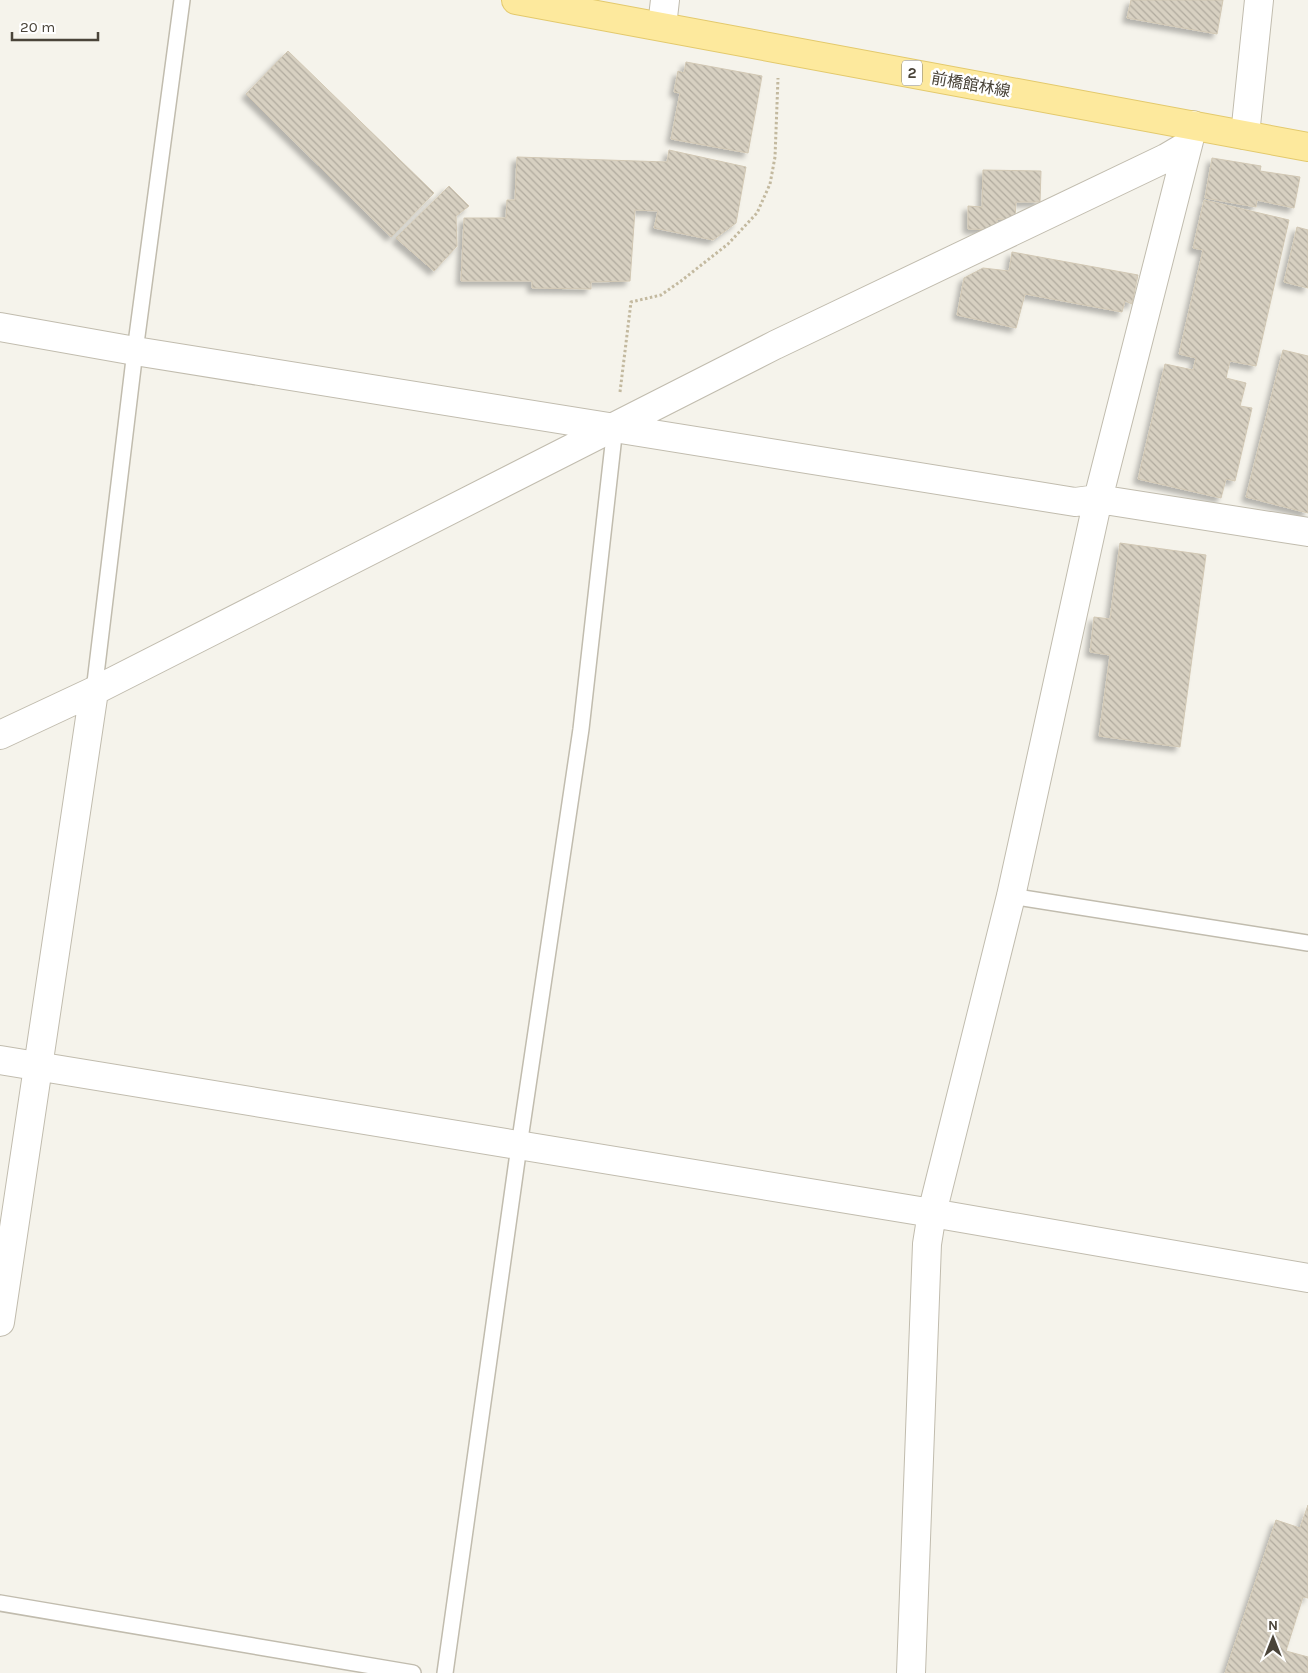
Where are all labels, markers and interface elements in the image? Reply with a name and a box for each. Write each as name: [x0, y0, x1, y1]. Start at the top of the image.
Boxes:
scale bar: [12, 10, 99, 42]
text: 20 m: [20, 18, 55, 36]
road number: 2: [902, 60, 922, 86]
street label: 前橋館林線: [930, 68, 1012, 101]
north arrow: [1248, 1613, 1298, 1663]
text: N: [1268, 1617, 1278, 1634]

